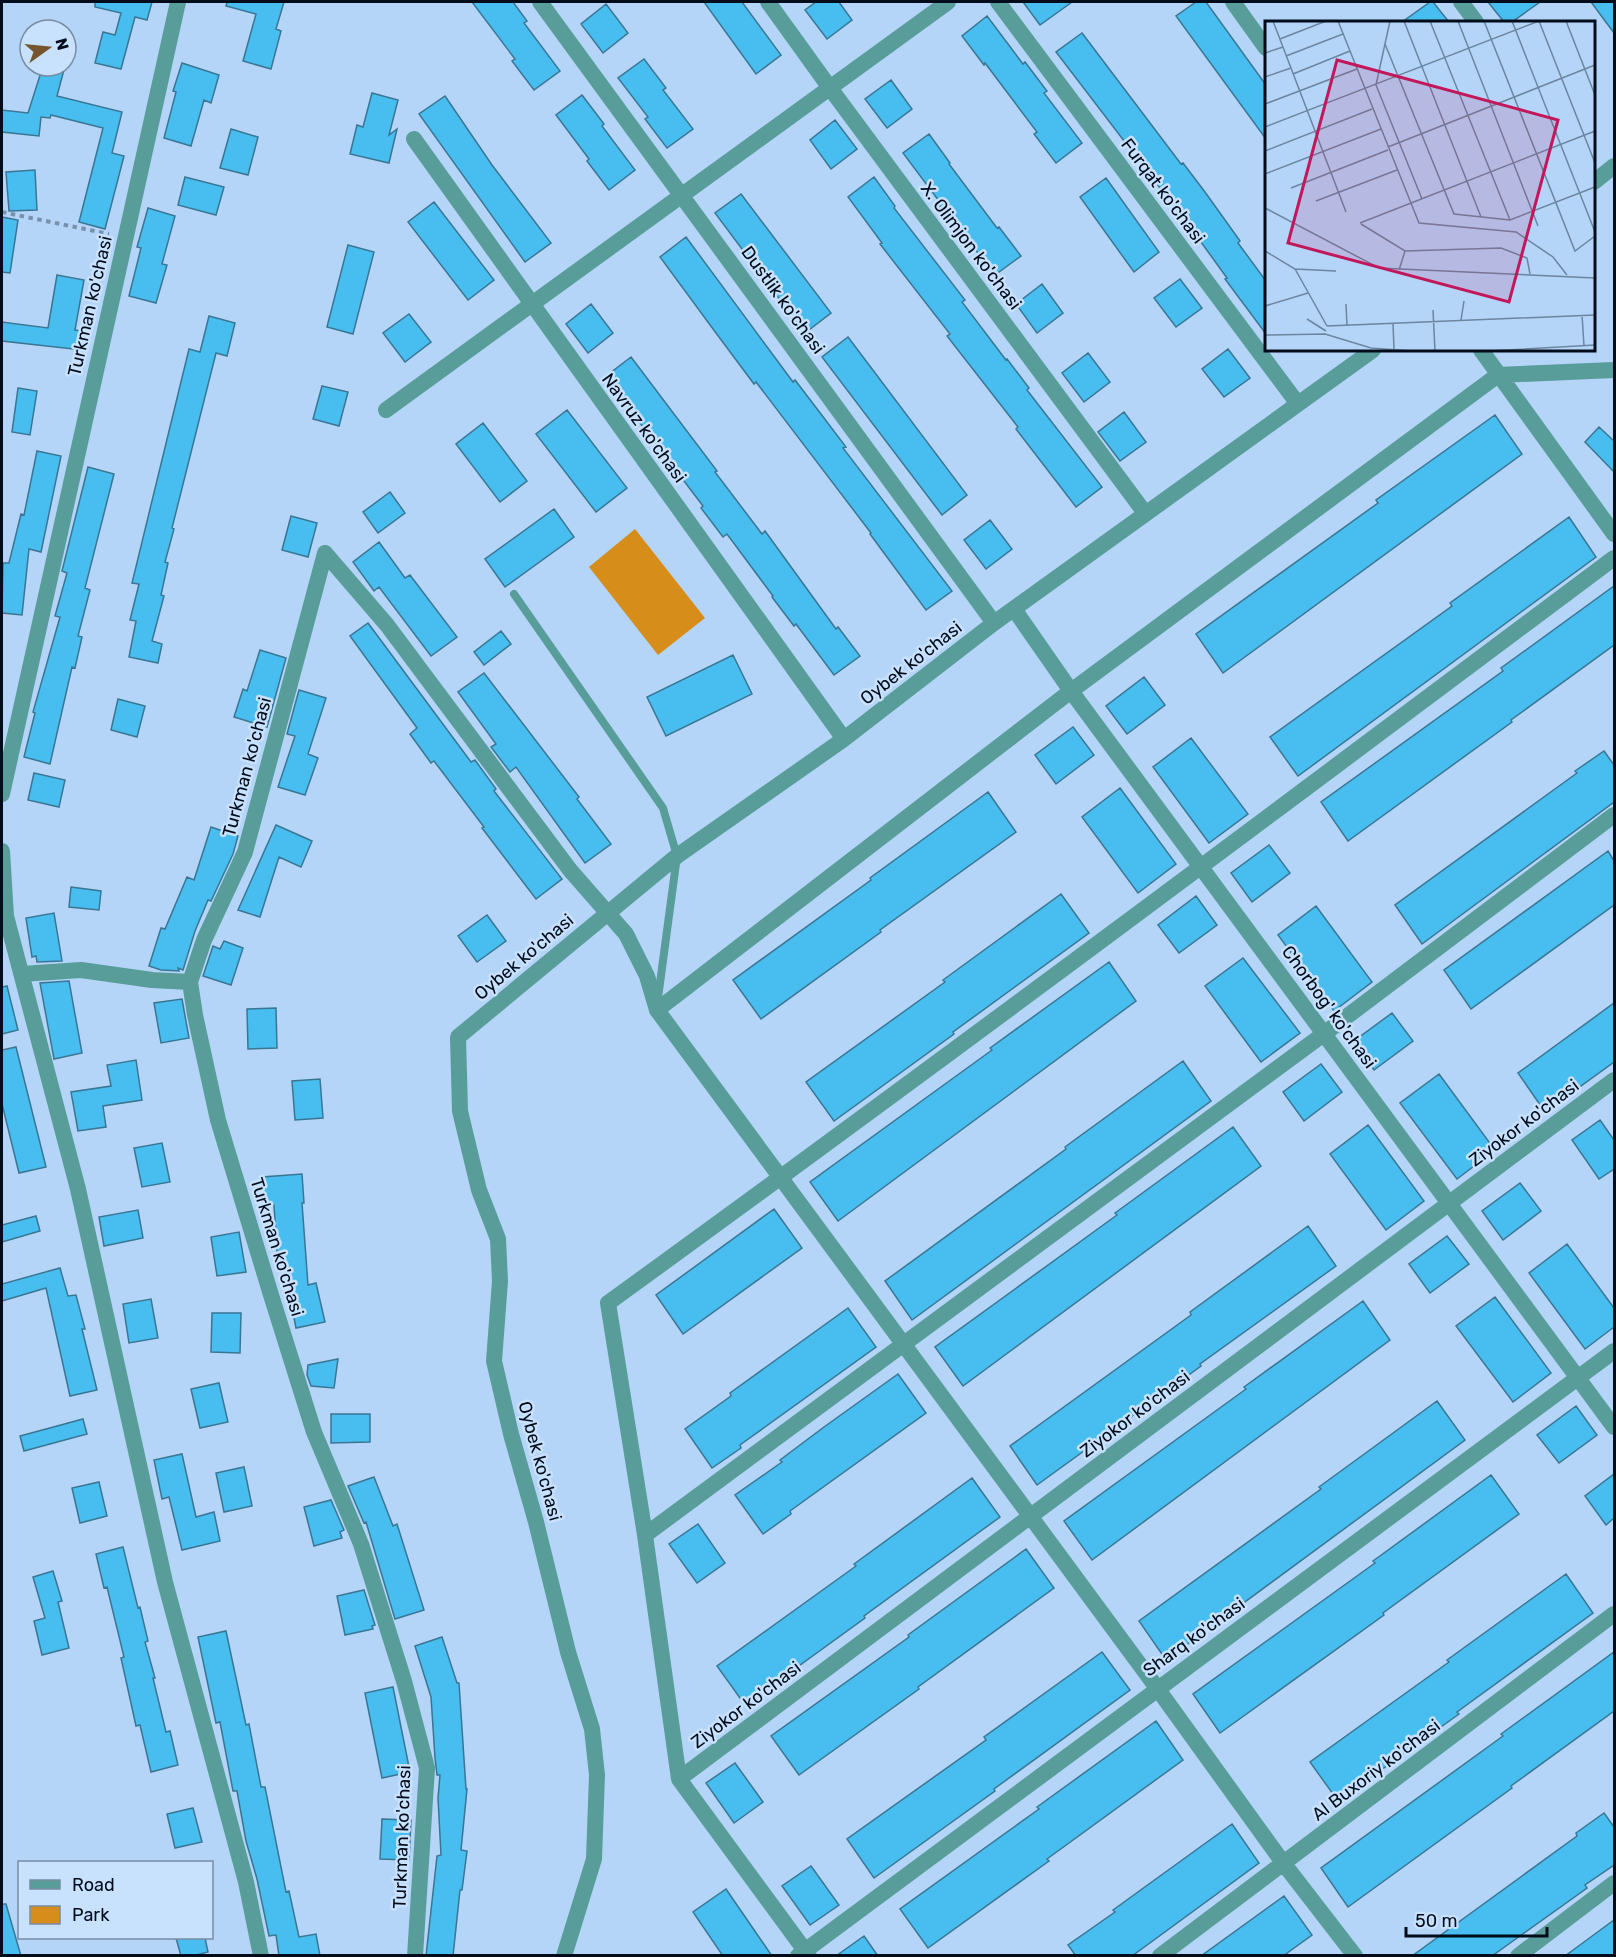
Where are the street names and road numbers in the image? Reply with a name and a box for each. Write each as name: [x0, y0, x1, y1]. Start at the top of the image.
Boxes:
street label: Furqat ko'chasi: [1116, 134, 1210, 248]
street label: X. Olimjon ko'chasi: [916, 178, 1026, 314]
street label: Turkman ko'chasi: [63, 234, 117, 378]
street label: Dustlik ko'chasi: [736, 242, 830, 358]
street label: Navruz ko'chasi: [597, 369, 691, 487]
street label: Oybek ko'chasi: [856, 617, 966, 709]
street label: Turkman ko'chasi: [218, 695, 276, 839]
street label: Oybek ko'chasi: [470, 909, 578, 1005]
street label: Chorbog' ko'chasi: [1277, 941, 1381, 1073]
street label: Ziyokor ko'chasi: [1465, 1075, 1583, 1171]
street label: Turkman ko'chasi: [245, 1175, 309, 1319]
street label: Ziyokor ko'chasi: [1076, 1366, 1194, 1462]
street label: Oybek ko'chasi: [513, 1399, 567, 1523]
street label: Sharq ko'chasi: [1139, 1593, 1249, 1681]
street label: Ziyokor ko'chasi: [687, 1657, 805, 1753]
street label: Al Buxoriy ko'chasi: [1307, 1715, 1445, 1825]
street label: Turkman ko'chasi: [389, 1765, 415, 1909]

